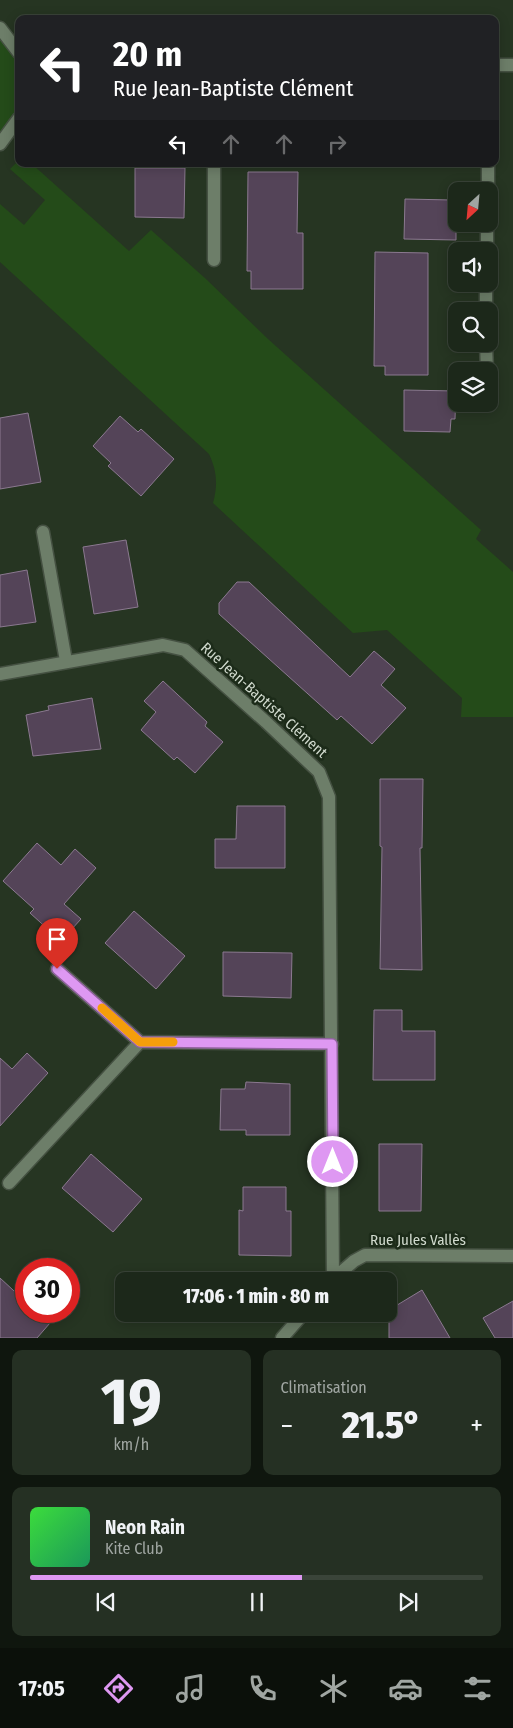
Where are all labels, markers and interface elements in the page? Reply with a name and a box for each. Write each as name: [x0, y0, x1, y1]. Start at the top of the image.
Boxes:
text: 20 m: [113, 33, 182, 75]
icon: left: [30, 35, 95, 100]
text: Rue Jean-Baptiste Clément: [113, 75, 353, 102]
icon: left: [164, 130, 192, 158]
icon: ahead: [217, 130, 245, 158]
icon: ahead: [270, 130, 298, 158]
icon: right: [323, 130, 351, 158]
north arrow: [448, 182, 498, 232]
map controls: [448, 182, 498, 412]
button: sound: [448, 242, 498, 292]
button: search: [448, 302, 498, 352]
button: layers: [448, 362, 498, 412]
street label: Rue Jean-Baptiste Clément: [197, 638, 331, 762]
pin: [36, 918, 78, 969]
icon: arrive: [43, 925, 71, 953]
position arrow: [306, 1135, 358, 1187]
street label: Rue Jules Vallès: [370, 1231, 466, 1249]
speed limit sign: 30: [15, 1258, 80, 1323]
text: 17:06 · 1 min · 80 m: [183, 1285, 329, 1308]
text: 19: [101, 1363, 162, 1441]
text: Climatisation: [281, 1378, 367, 1397]
text: 21.5°: [342, 1402, 421, 1448]
text: −: [281, 1409, 293, 1442]
text: +: [470, 1409, 483, 1442]
text: km/h: [113, 1435, 149, 1454]
text: Neon Rain: [105, 1516, 185, 1539]
text: Kite Club: [105, 1539, 163, 1558]
icon: previous: [92, 1588, 120, 1616]
icon: pause: [243, 1588, 271, 1616]
icon: next: [394, 1588, 422, 1616]
icon: directions: [101, 1671, 136, 1706]
icon: music: [173, 1671, 208, 1706]
icon: phone: [245, 1671, 280, 1706]
icon: climate: [316, 1671, 351, 1706]
icon: car: [388, 1671, 423, 1706]
icon: filters: [460, 1671, 495, 1706]
text: 17:05: [18, 1675, 65, 1702]

